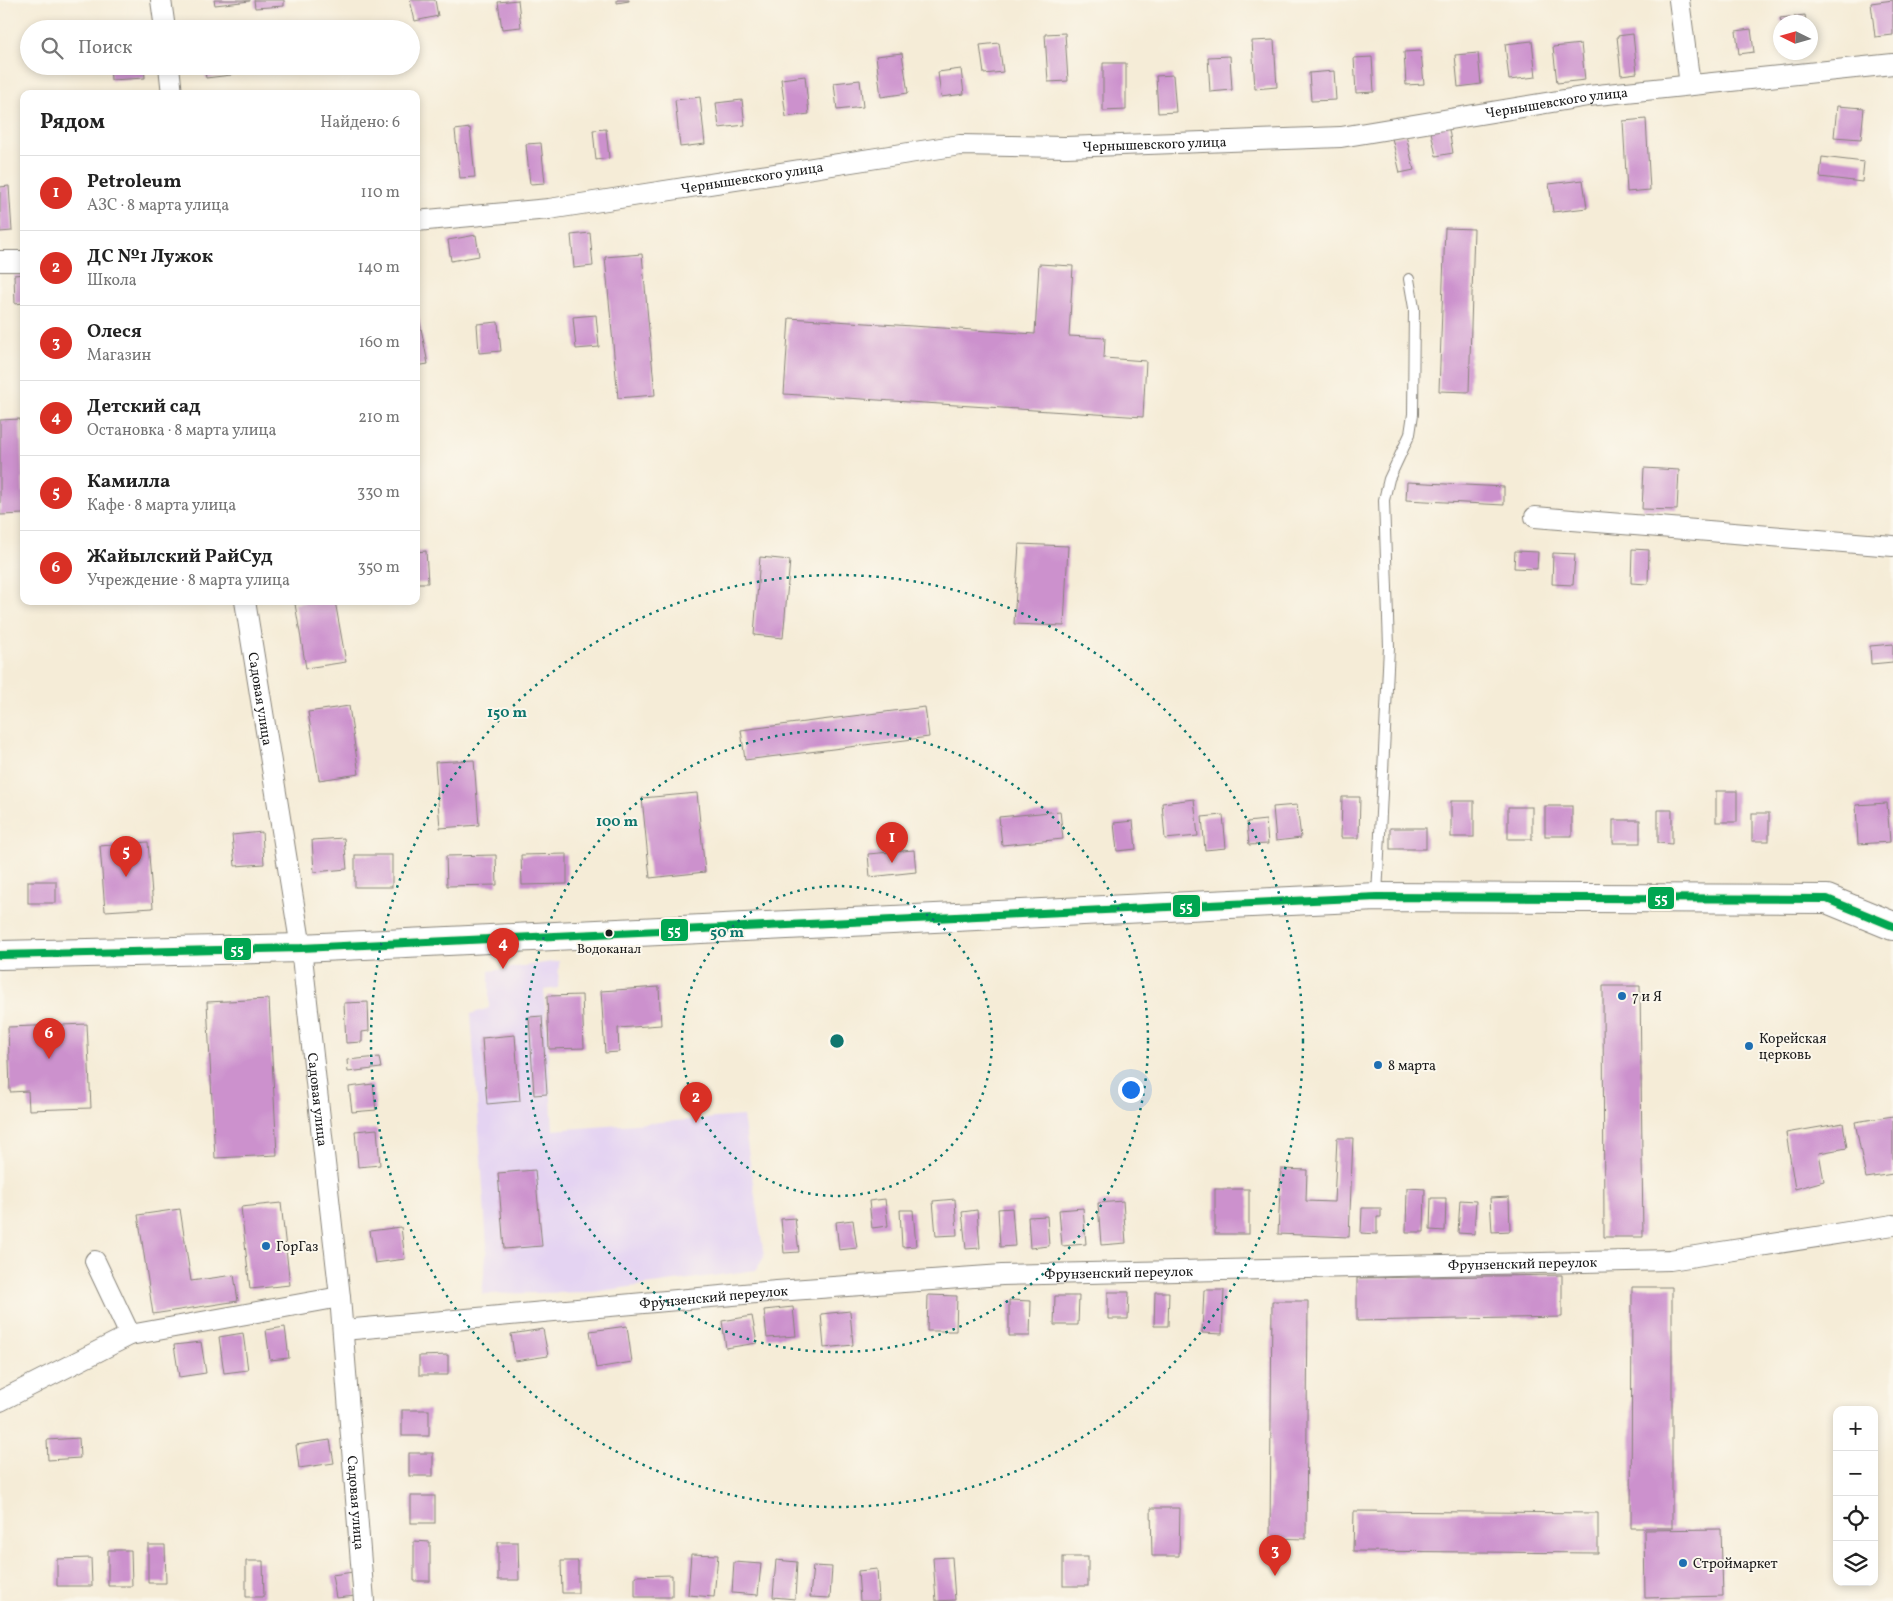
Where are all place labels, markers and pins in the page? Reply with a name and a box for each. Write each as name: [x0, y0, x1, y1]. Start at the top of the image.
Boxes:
pin: 1: [876, 822, 908, 863]
pin: 5: [110, 836, 142, 877]
pin: 4: [487, 928, 519, 969]
marker: Водоканал: [604, 928, 614, 938]
place label: Водоканал: [577, 941, 641, 959]
place label: 7 и Я: [1632, 988, 1662, 1007]
marker: 7 и Я: [1616, 990, 1628, 1002]
pin: 6: [33, 1018, 65, 1059]
place label: Корейская церковь: [1759, 1030, 1827, 1065]
centre of rings: [828, 1032, 846, 1050]
marker: Корейская церковь: [1743, 1040, 1755, 1052]
place label: 8 марта: [1388, 1057, 1436, 1076]
marker: 8 марта: [1372, 1059, 1384, 1071]
pin: 2: [680, 1082, 712, 1123]
place label: ГорГаз: [276, 1238, 318, 1257]
marker: ГорГаз: [260, 1240, 272, 1252]
pin: 3: [1259, 1535, 1291, 1576]
place label: Строймаркет: [1693, 1555, 1778, 1574]
marker: Строймаркет: [1677, 1557, 1689, 1569]

